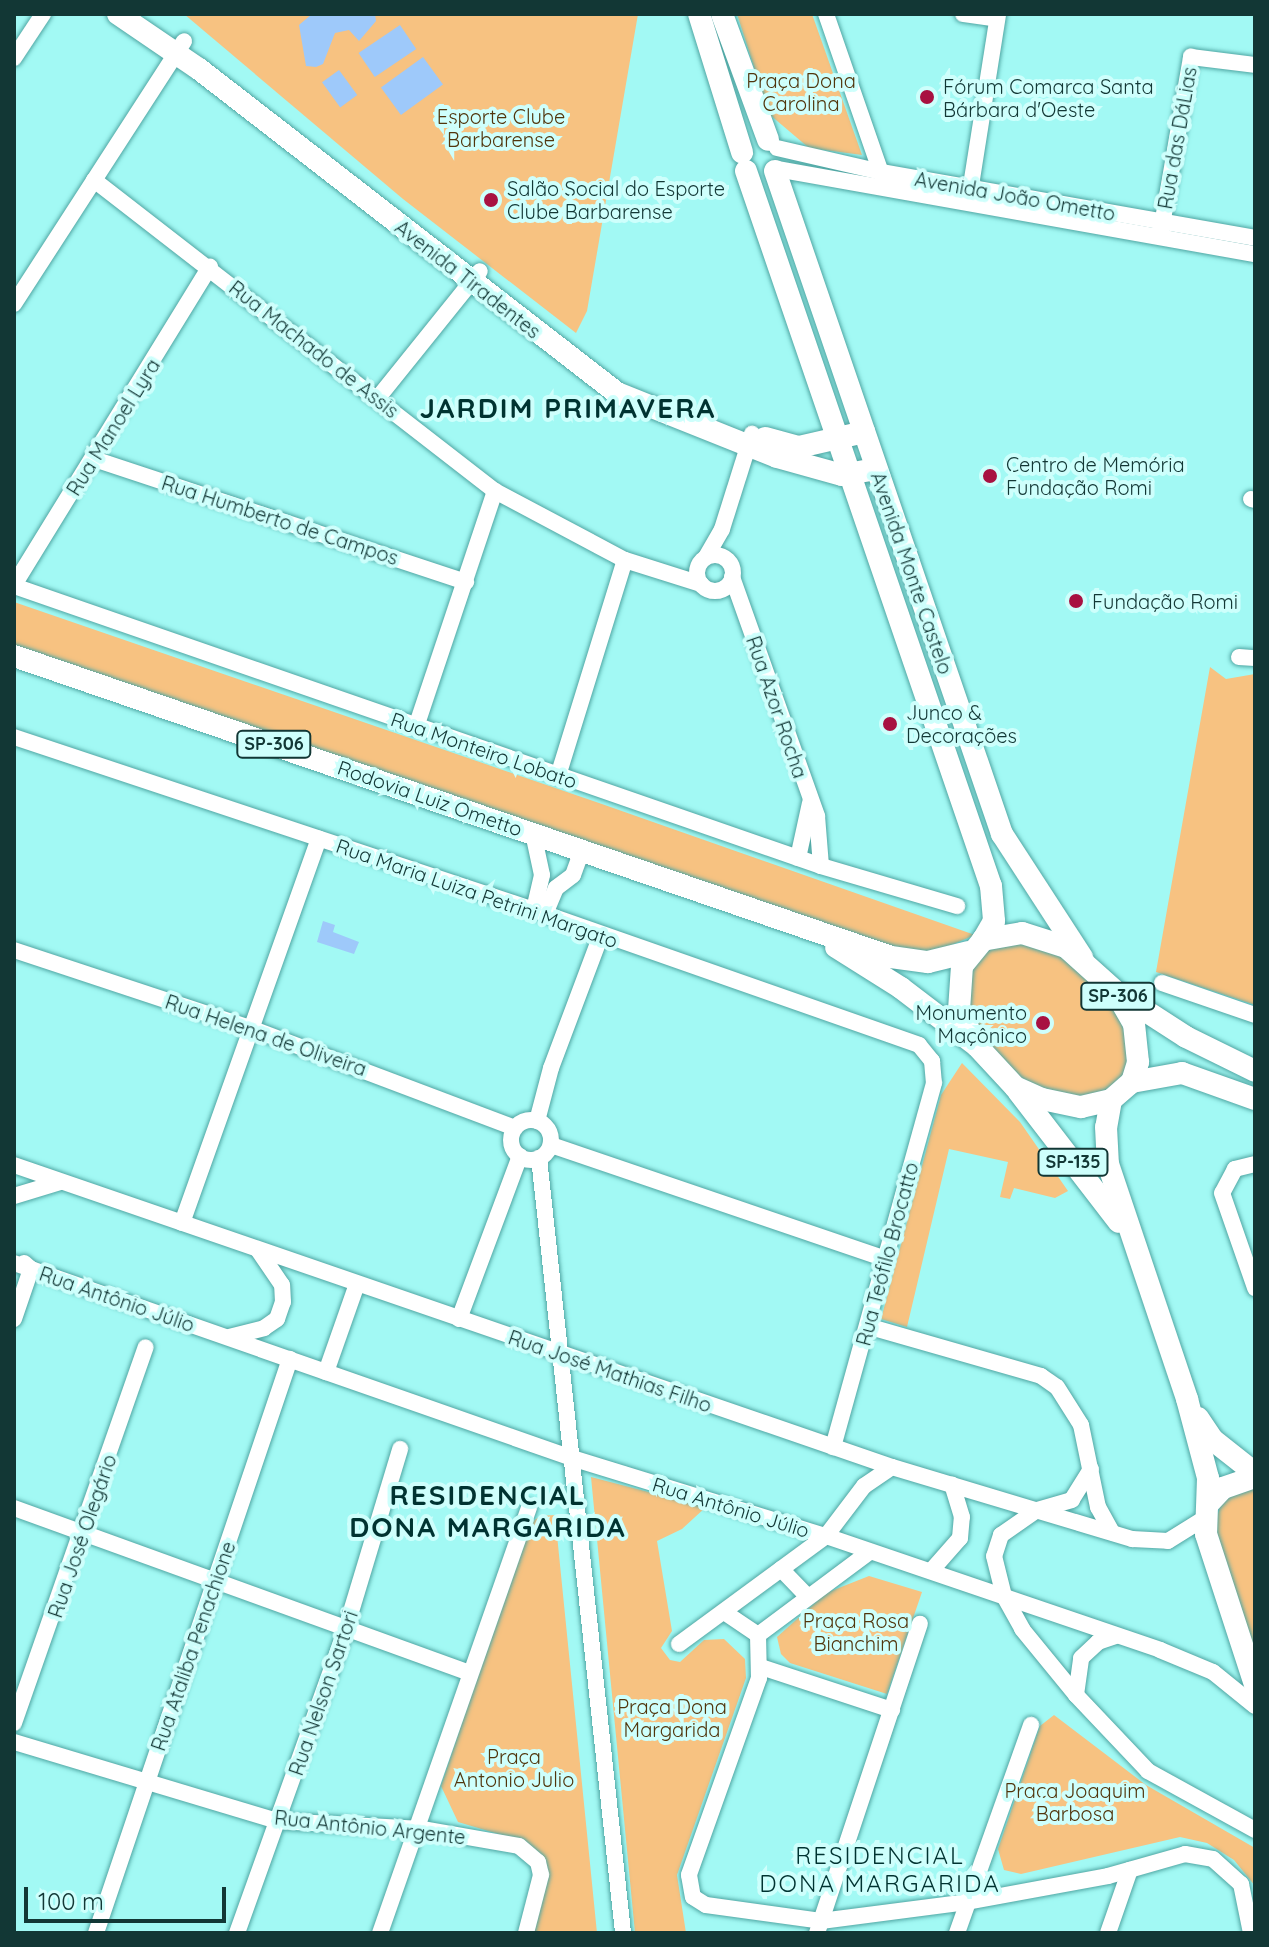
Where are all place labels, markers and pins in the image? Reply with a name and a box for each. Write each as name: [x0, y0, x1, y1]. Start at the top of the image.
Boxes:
place label: Fórum Comarca Santa Bárbara d'Oeste: [943, 74, 1154, 121]
marker: Fórum Comarca Santa Bárbara d'Oeste: [918, 88, 936, 106]
place label: Salão Social do Esporte Clube Barbarense: [507, 176, 725, 223]
marker: Salão Social do Esporte Clube Barbarense: [482, 191, 500, 209]
place label: Centro de Memória Fundação Romi: [1006, 452, 1185, 499]
marker: Centro de Memória Fundação Romi: [981, 467, 999, 485]
place label: Fundação Romi: [1092, 589, 1238, 613]
marker: Fundação Romi: [1067, 592, 1085, 610]
place label: Junco & Decorações: [906, 700, 1017, 747]
marker: Junco & Decorações: [881, 715, 899, 733]
place label: Monumento Maçônico: [916, 1000, 1027, 1047]
marker: Monumento Maçônico: [1034, 1014, 1052, 1032]

